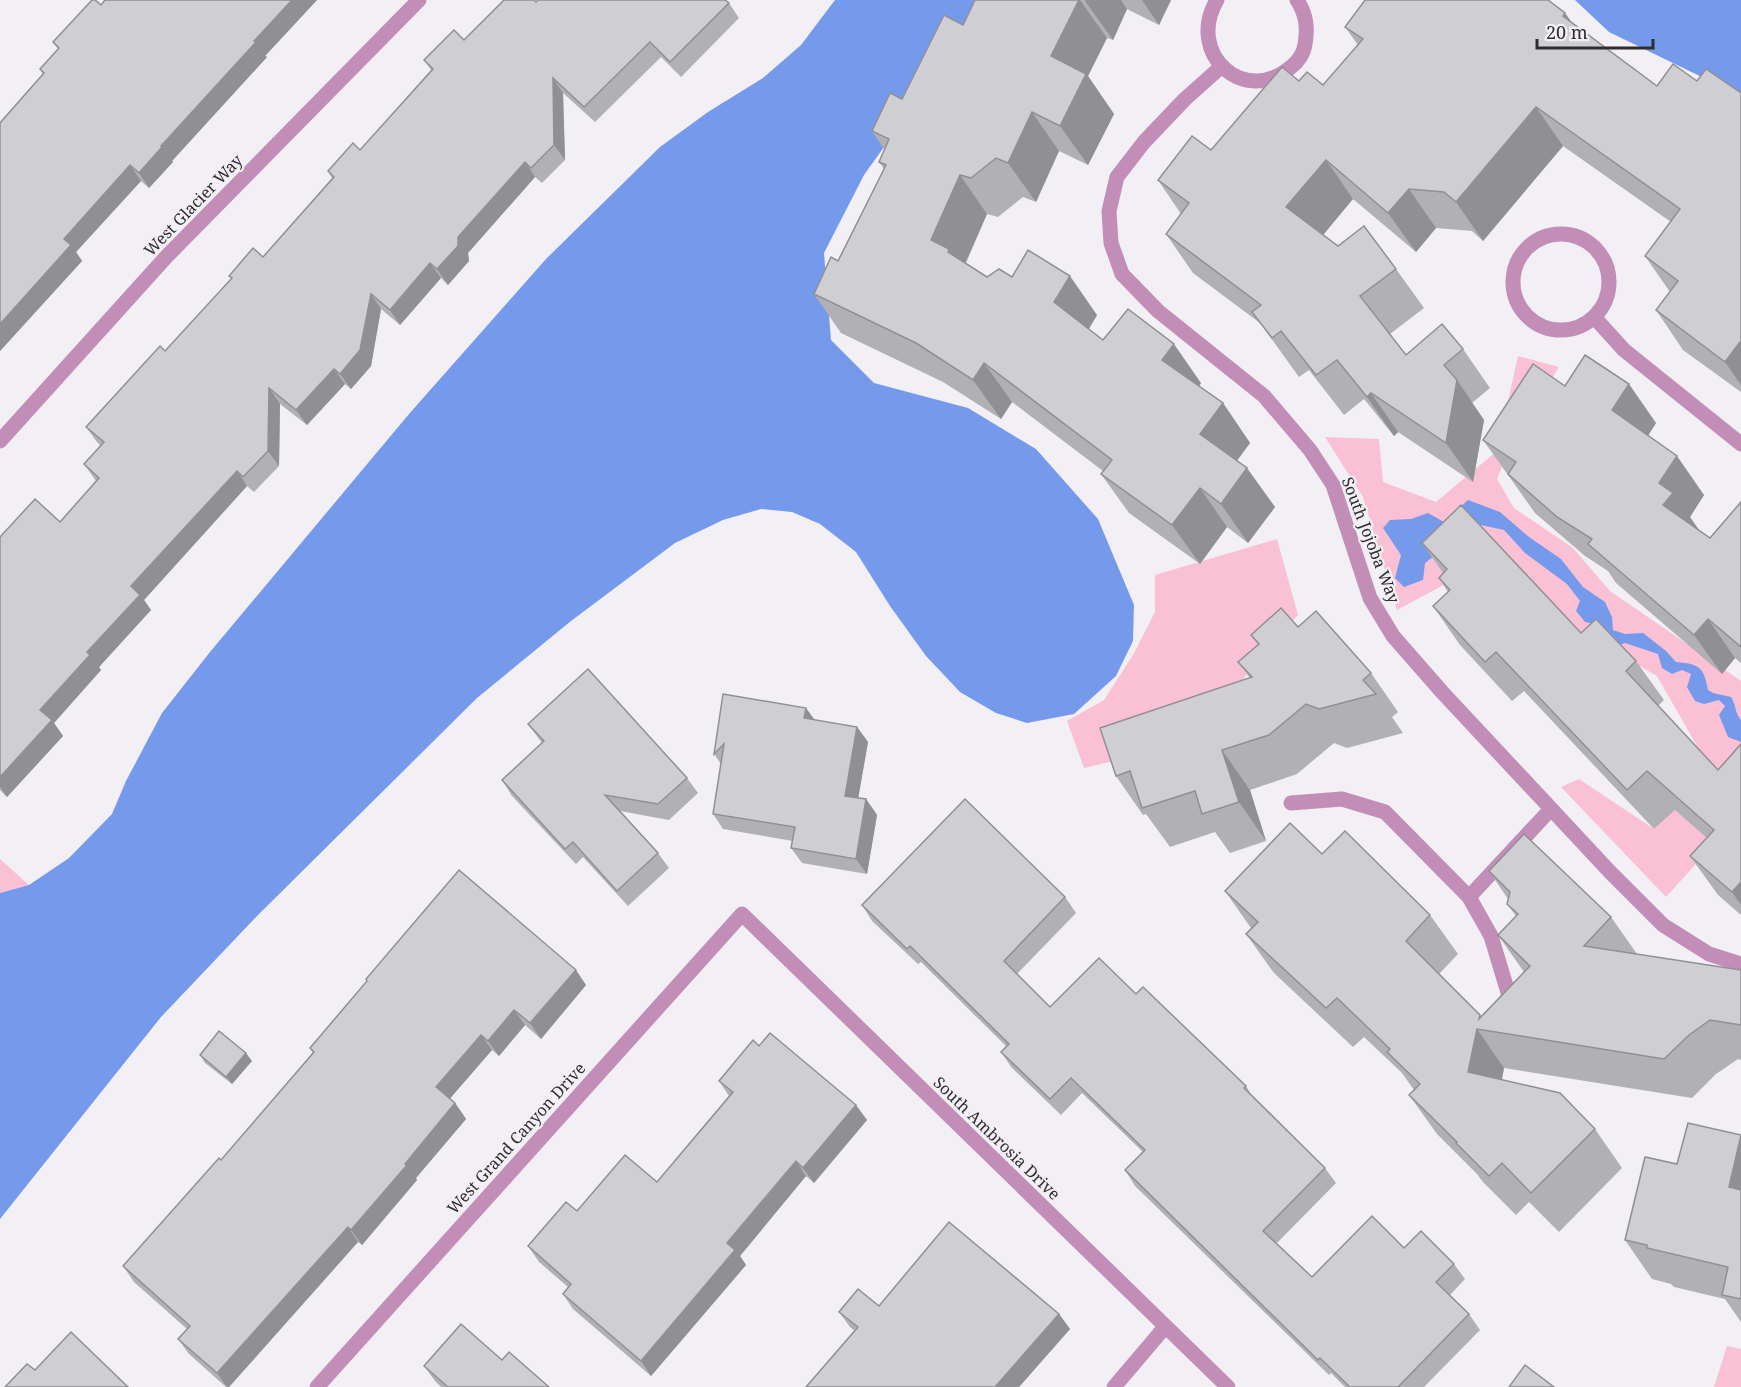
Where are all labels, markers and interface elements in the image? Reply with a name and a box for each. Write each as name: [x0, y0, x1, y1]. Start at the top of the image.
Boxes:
scale bar: [1537, 12, 1652, 50]
text: 20 m: [1546, 20, 1588, 44]
street label: West Glacier Way: [139, 149, 248, 261]
street label: South Jojoba Way: [1337, 474, 1406, 607]
street label: West Grand Canyon Drive: [442, 1057, 590, 1219]
street label: South Ambrosia Drive: [929, 1072, 1065, 1204]

